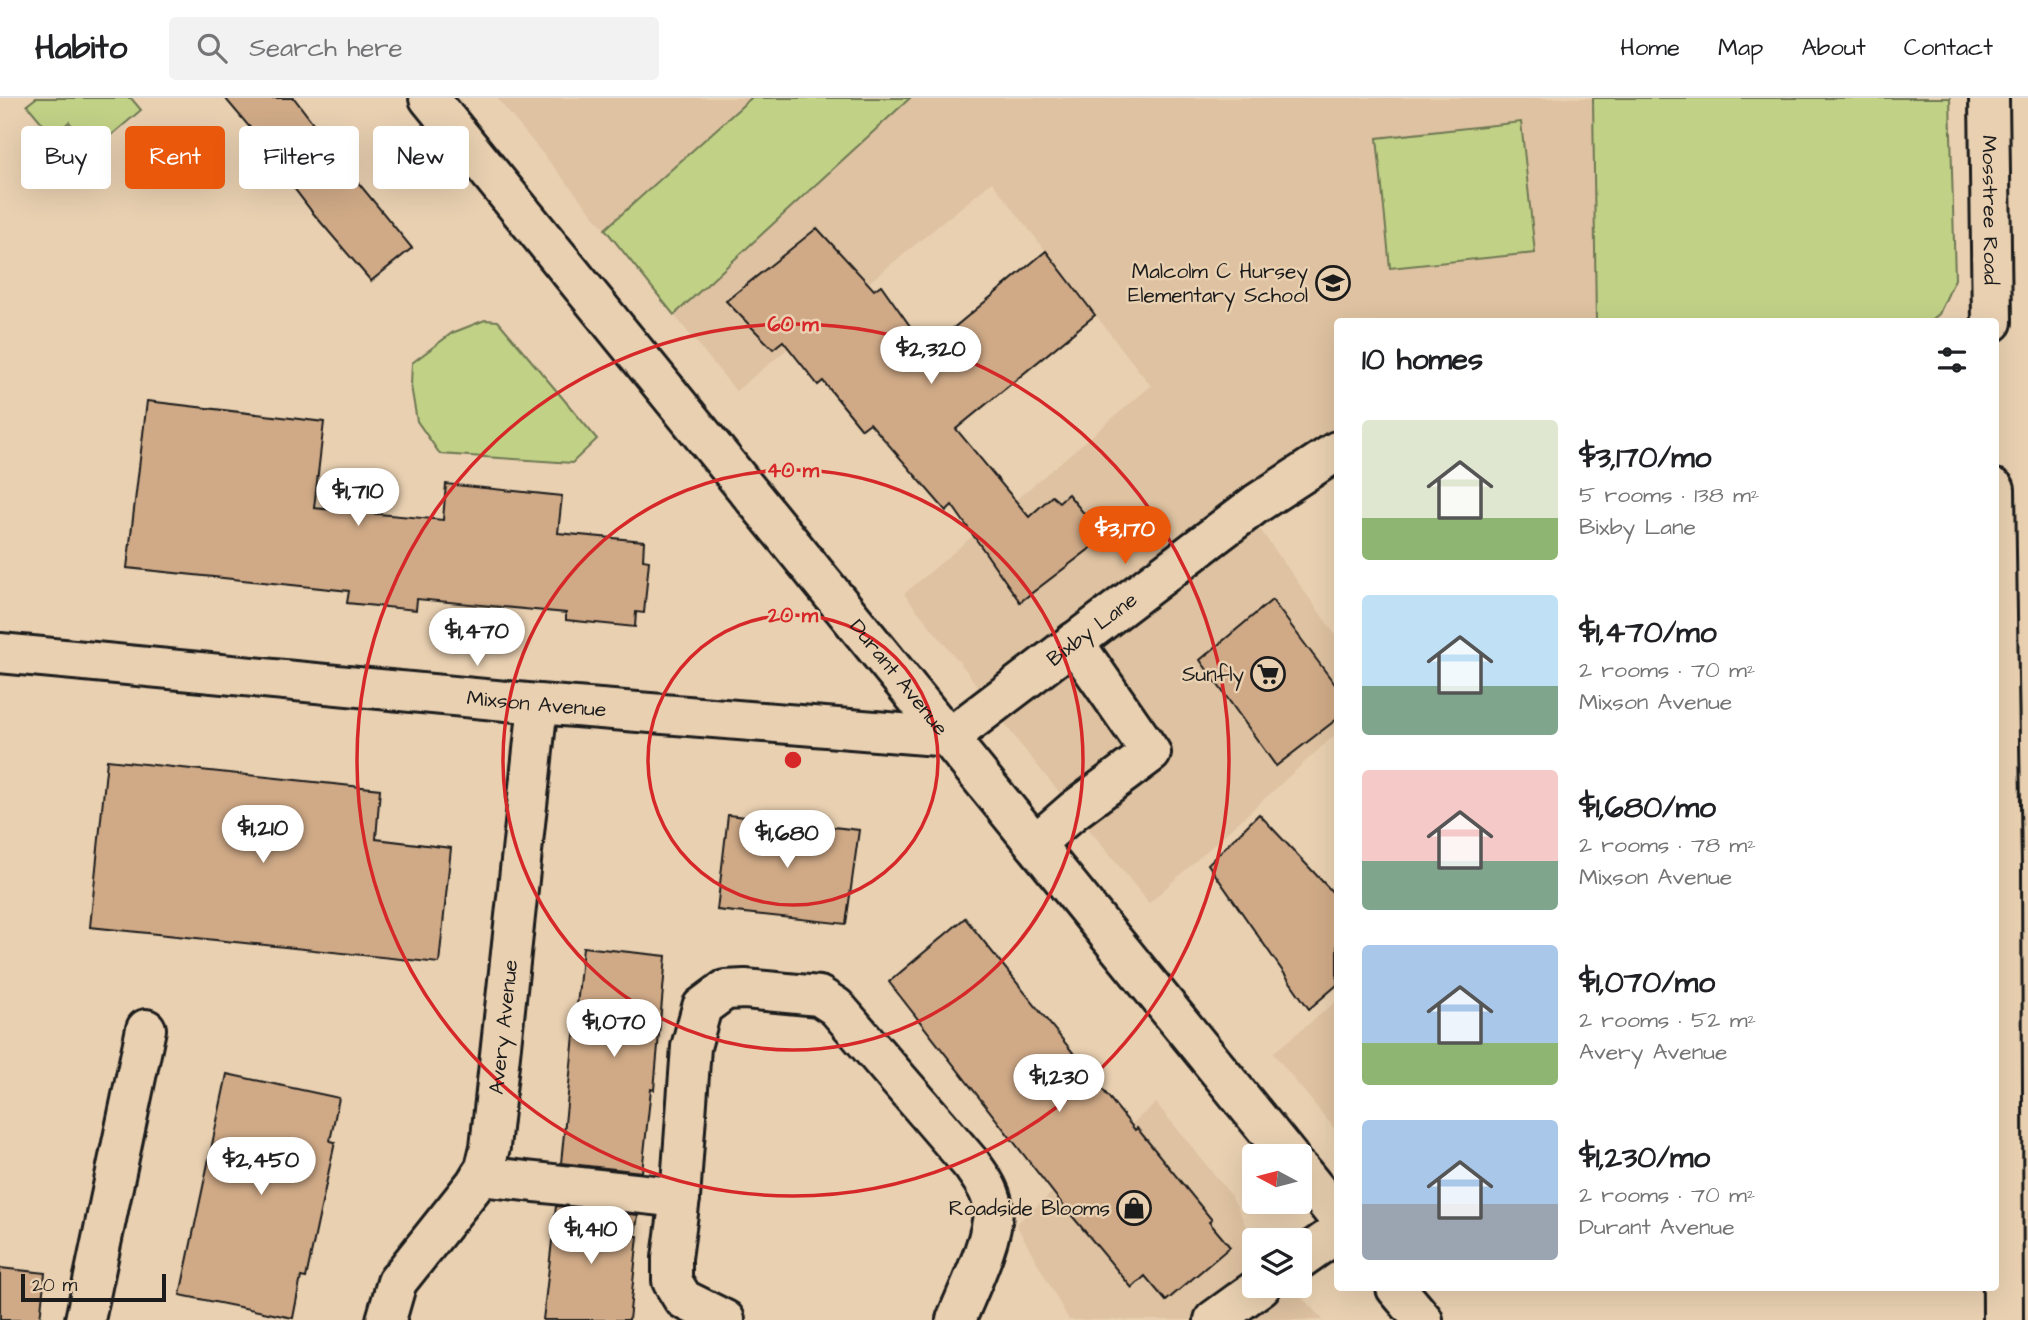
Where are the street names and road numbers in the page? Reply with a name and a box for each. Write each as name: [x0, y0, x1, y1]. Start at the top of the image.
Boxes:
street label: Mosstree Road: [1975, 135, 2006, 285]
street label: Bixby Lane: [1041, 585, 1143, 673]
street label: Durant Avenue: [843, 613, 955, 741]
street label: Mixson Avenue: [466, 683, 608, 724]
street label: Avery Avenue: [481, 958, 525, 1096]

